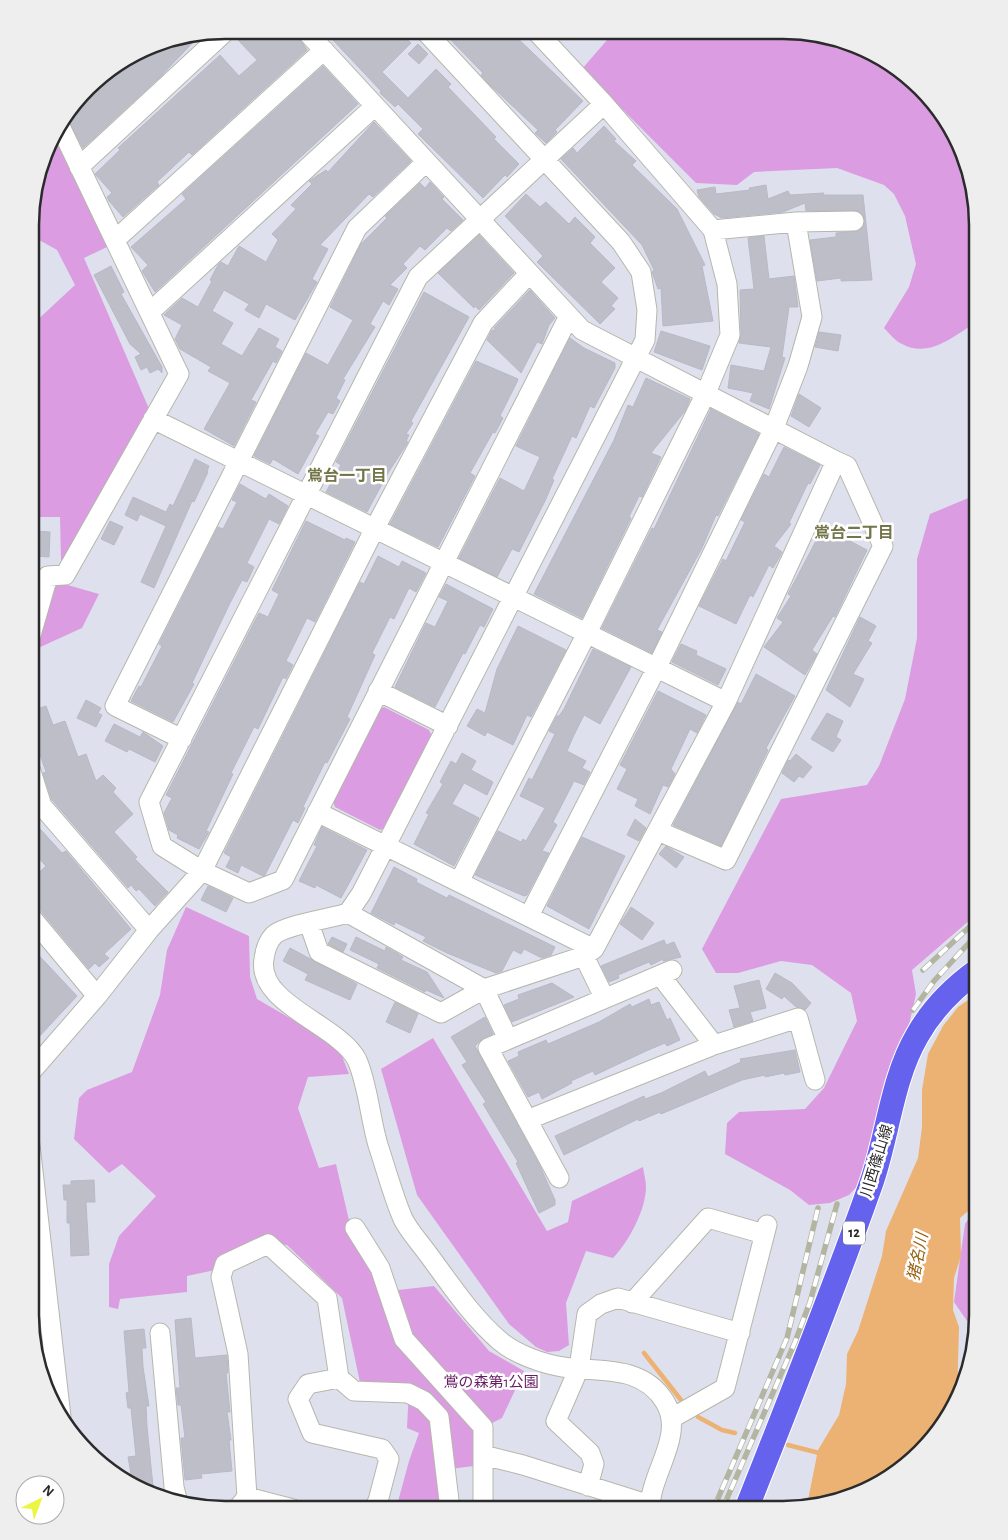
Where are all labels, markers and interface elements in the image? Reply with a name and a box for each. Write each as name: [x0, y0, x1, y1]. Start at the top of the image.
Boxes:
district label: 鴬台一丁目: [307, 467, 387, 484]
district label: 鴬台二丁目: [814, 524, 894, 541]
street label: 川西篠山線: [858, 1123, 895, 1199]
road number: 12: [843, 1222, 865, 1244]
water label: 猪名川: [905, 1230, 931, 1282]
park label: 鴬の森第1公園: [443, 1374, 539, 1390]
north arrow: [15, 1475, 65, 1525]
text: N: [40, 1483, 56, 1500]

